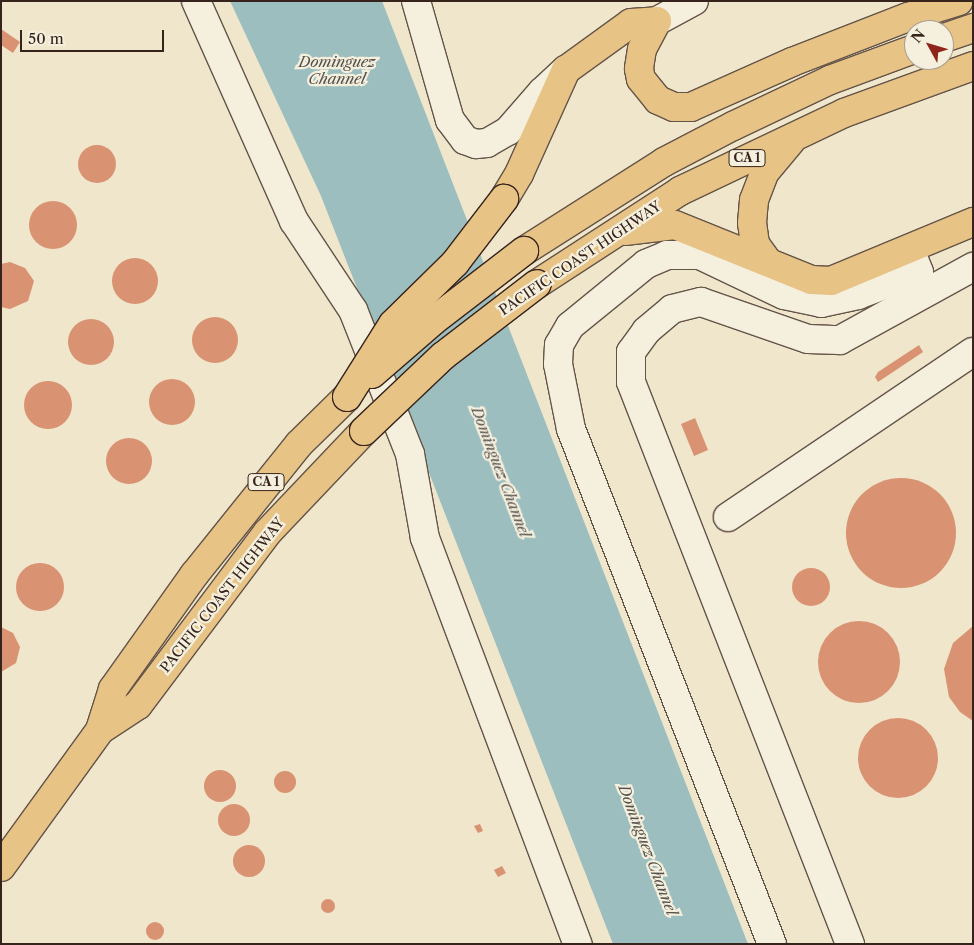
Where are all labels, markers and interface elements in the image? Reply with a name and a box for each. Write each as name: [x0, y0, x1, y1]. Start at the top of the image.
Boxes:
scale bar: [22, 20, 166, 52]
north arrow: [904, 20, 954, 70]
text: N: [907, 26, 929, 47]
text: 50 m: [28, 29, 64, 48]
water label: Dominguez Channel: [299, 52, 375, 87]
road number: CA 1: [728, 148, 766, 168]
street label: PACIFIC COAST HIGHWAY: [496, 197, 664, 319]
water label: Dominguez Channel: [468, 404, 534, 540]
road number: CA 1: [247, 472, 285, 492]
street label: PACIFIC COAST HIGHWAY: [156, 514, 288, 676]
water label: Dominguez Channel: [615, 782, 681, 918]

